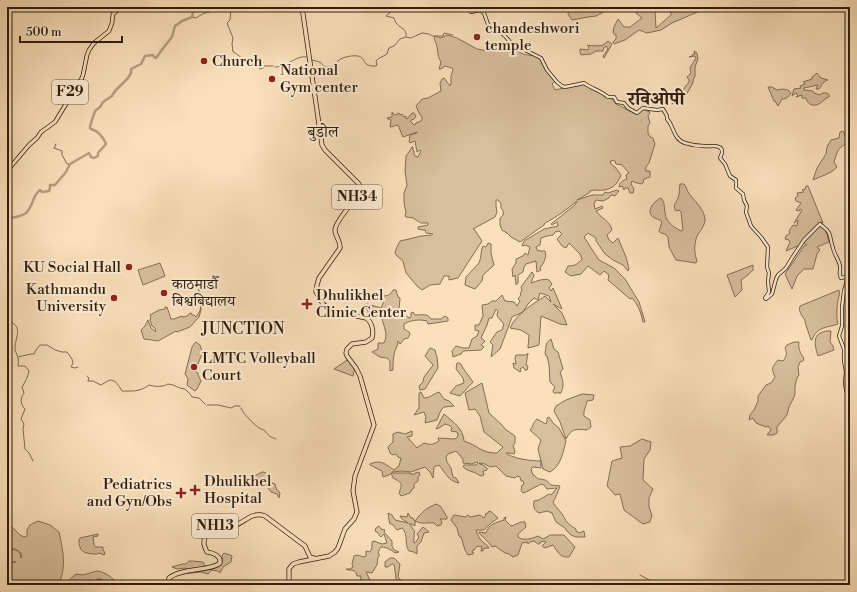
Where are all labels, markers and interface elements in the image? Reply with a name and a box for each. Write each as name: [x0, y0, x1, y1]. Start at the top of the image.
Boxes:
scale bar: [20, 18, 122, 44]
place label: chandeshwori temple: [485, 19, 580, 55]
text: 500 m: [26, 25, 62, 40]
marker: chandeshwori temple: [472, 32, 482, 42]
place label: Church: [212, 52, 263, 71]
marker: Church: [199, 56, 209, 66]
place label: National Gym center: [280, 61, 358, 97]
marker: National Gym center: [267, 74, 277, 84]
road number: F29: [52, 80, 88, 104]
district label: रविओपी: [625, 87, 686, 111]
district label: बुडोल: [307, 122, 340, 142]
road number: NH34: [332, 185, 382, 209]
place label: KU Social Hall: [23, 258, 122, 277]
marker: KU Social Hall: [124, 262, 134, 272]
place label: काठमाडौँ बिश्वबिद्यालय: [171, 275, 236, 311]
place label: Kathmandu University: [26, 280, 107, 316]
place label: Dhulikhel Clinic Center: [316, 286, 407, 322]
marker: काठमाडौँ बिश्वबिद्यालय: [159, 288, 169, 298]
marker: Kathmandu University: [109, 293, 119, 303]
marker: Dhulikhel Clinic Center: [301, 298, 313, 310]
district label: JUNCTION: [200, 319, 285, 339]
place label: LMTC Volleyball Court: [202, 349, 316, 385]
marker: LMTC Volleyball Court: [189, 362, 199, 372]
place label: Dhulikhel Hospital: [204, 472, 272, 508]
place label: Pediatrics and Gyn/Obs: [87, 475, 172, 511]
marker: Dhulikhel Hospital: [189, 484, 201, 496]
marker: Pediatrics and Gyn/Obs: [175, 487, 187, 499]
road number: NH13: [192, 514, 238, 538]

